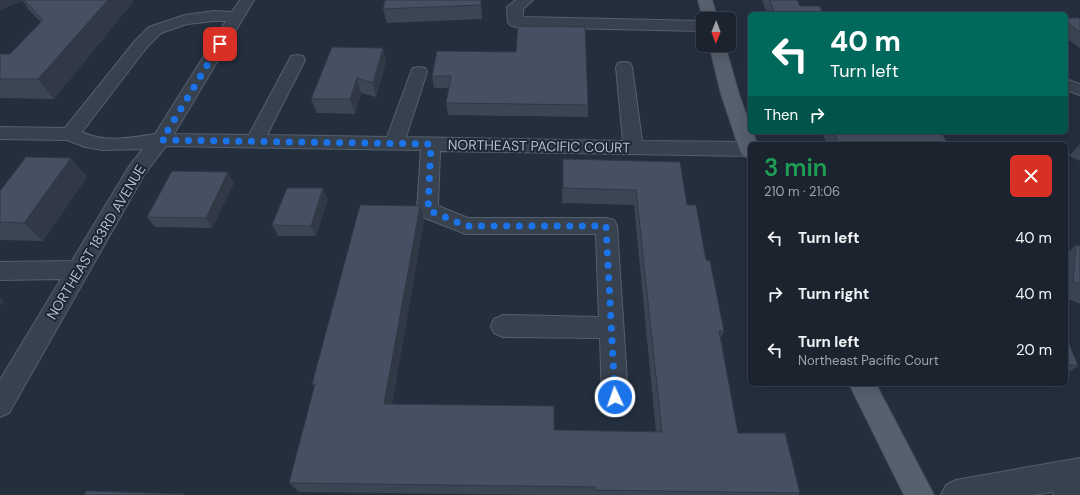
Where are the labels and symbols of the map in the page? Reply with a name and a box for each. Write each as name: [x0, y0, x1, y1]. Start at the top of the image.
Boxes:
north arrow: [696, 12, 736, 52]
pin: [203, 27, 237, 61]
street label: NORTHEAST PACIFIC COURT: [448, 135, 631, 157]
street label: NORTHEAST 183RD AVENUE: [43, 161, 150, 323]
position arrow: [594, 376, 636, 418]

